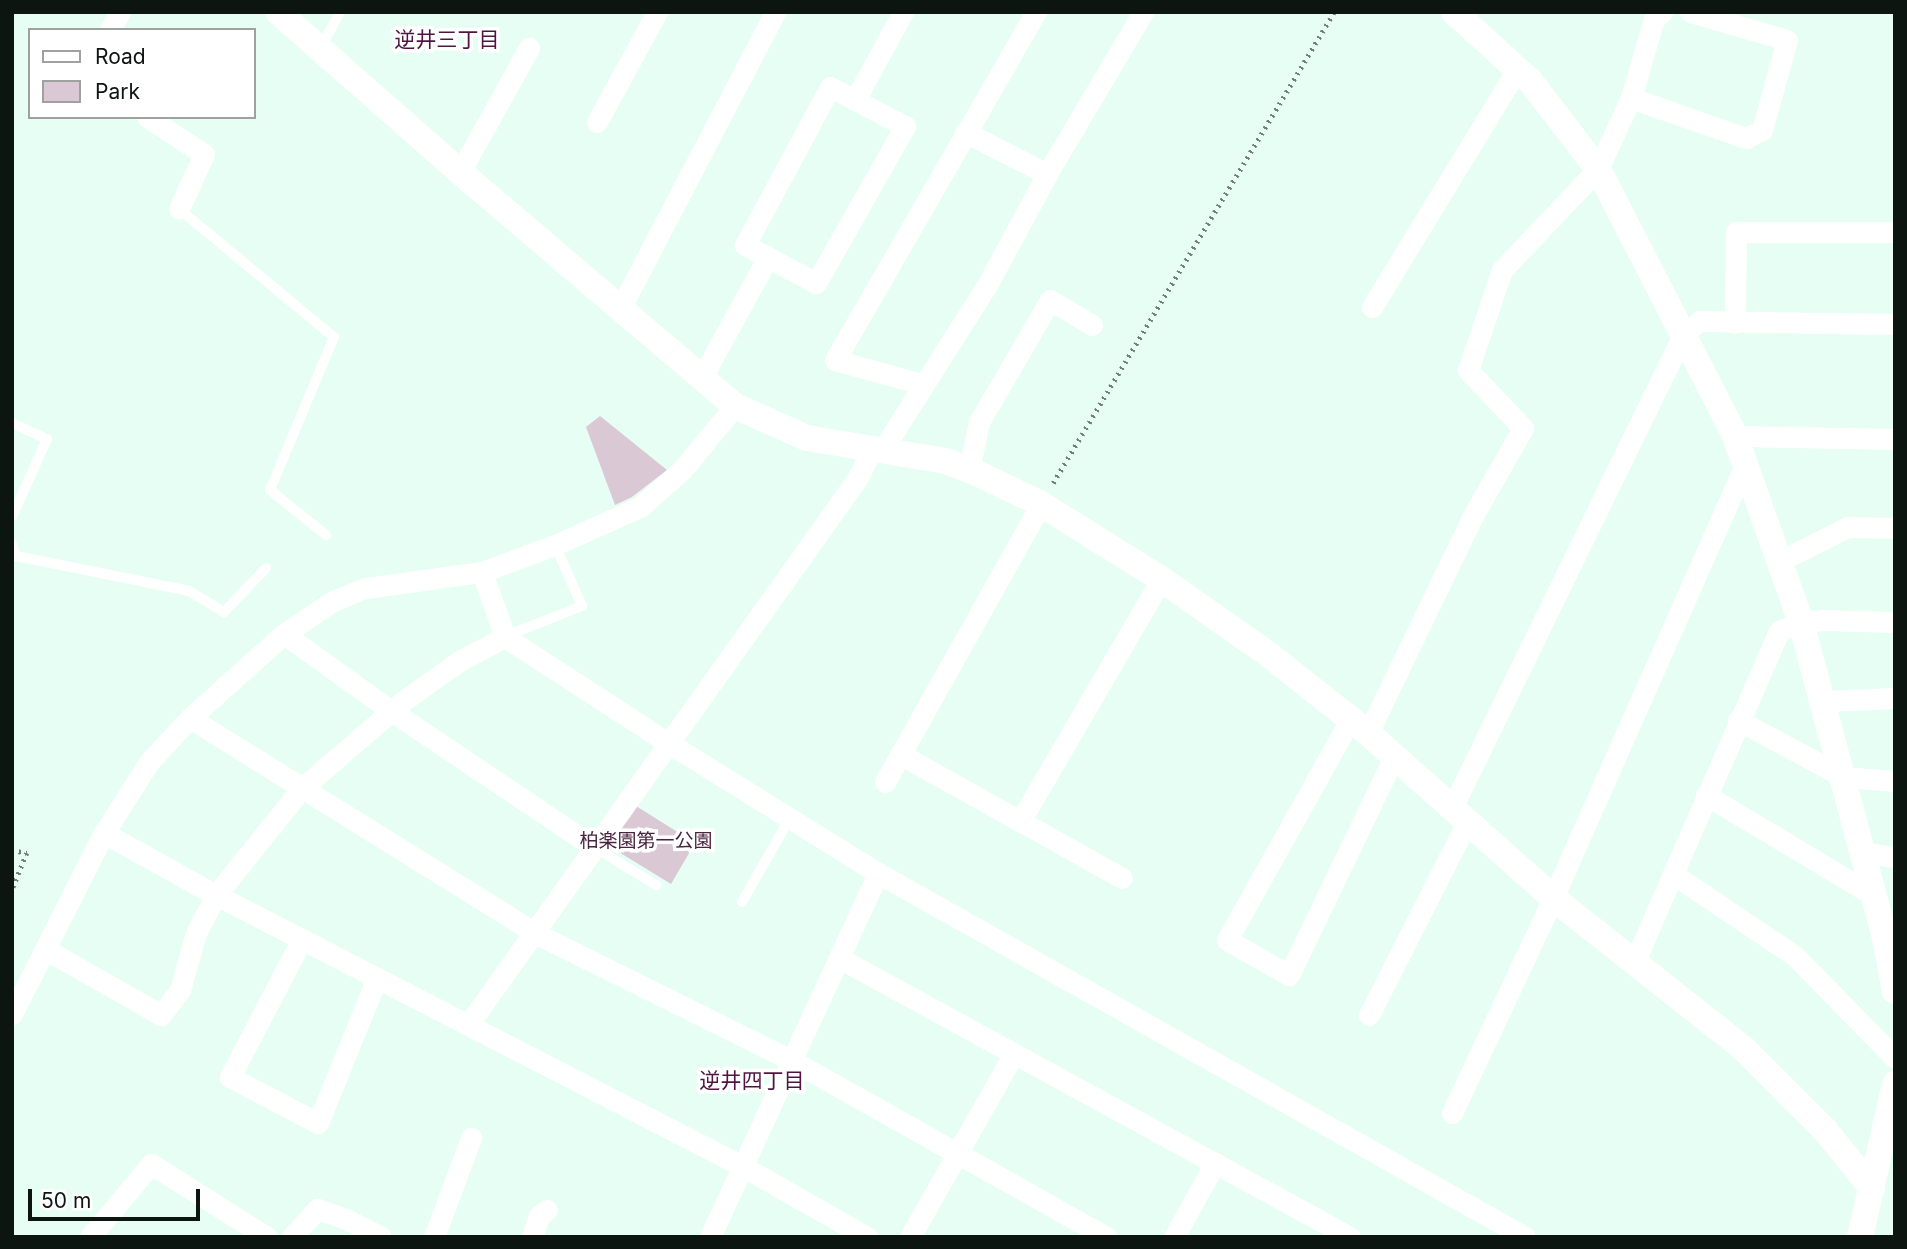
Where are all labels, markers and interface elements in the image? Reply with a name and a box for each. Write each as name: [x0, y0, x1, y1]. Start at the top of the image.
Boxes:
district label: 逆井三丁目: [395, 27, 499, 53]
legend: [28, 28, 256, 119]
text: Road: [95, 44, 146, 69]
text: Park: [95, 79, 140, 104]
park label: 柏楽園第一公園: [580, 830, 712, 852]
district label: 逆井四丁目: [700, 1068, 804, 1094]
scale bar: [32, 1176, 203, 1220]
text: 50 m: [41, 1188, 91, 1213]

